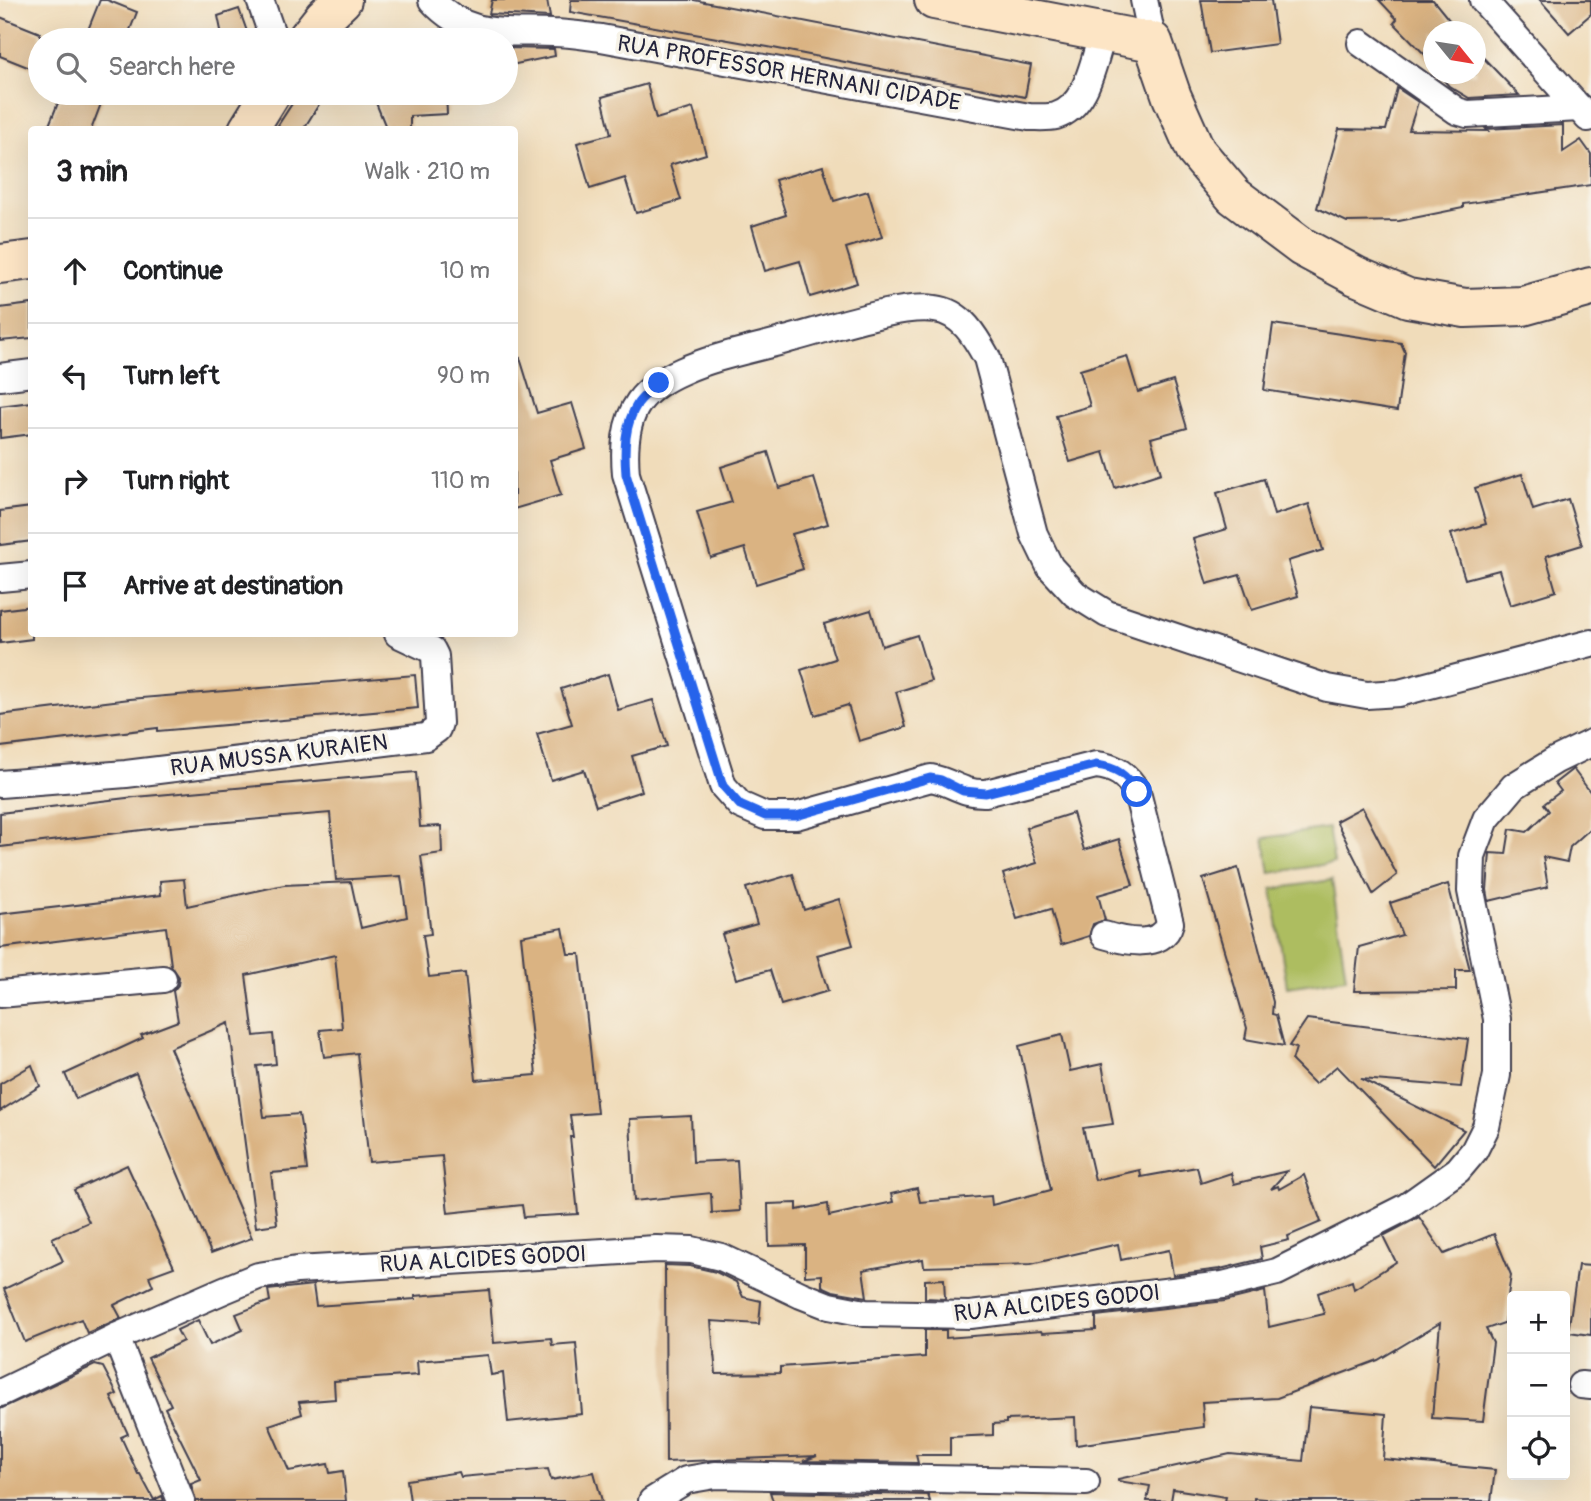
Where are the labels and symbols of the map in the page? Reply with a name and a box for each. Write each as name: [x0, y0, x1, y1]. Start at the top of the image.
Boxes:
north arrow: [1423, 21, 1486, 84]
street label: RUA PROFESSOR HERNANI CIDADE: [615, 28, 963, 118]
route end: [643, 367, 674, 398]
street label: RUA MUSSA KURAIEN: [169, 727, 389, 783]
route start: [1121, 776, 1152, 807]
street label: RUA ALCIDES GODOI: [379, 1239, 587, 1279]
street label: RUA ALCIDES GODOI: [952, 1278, 1162, 1328]

